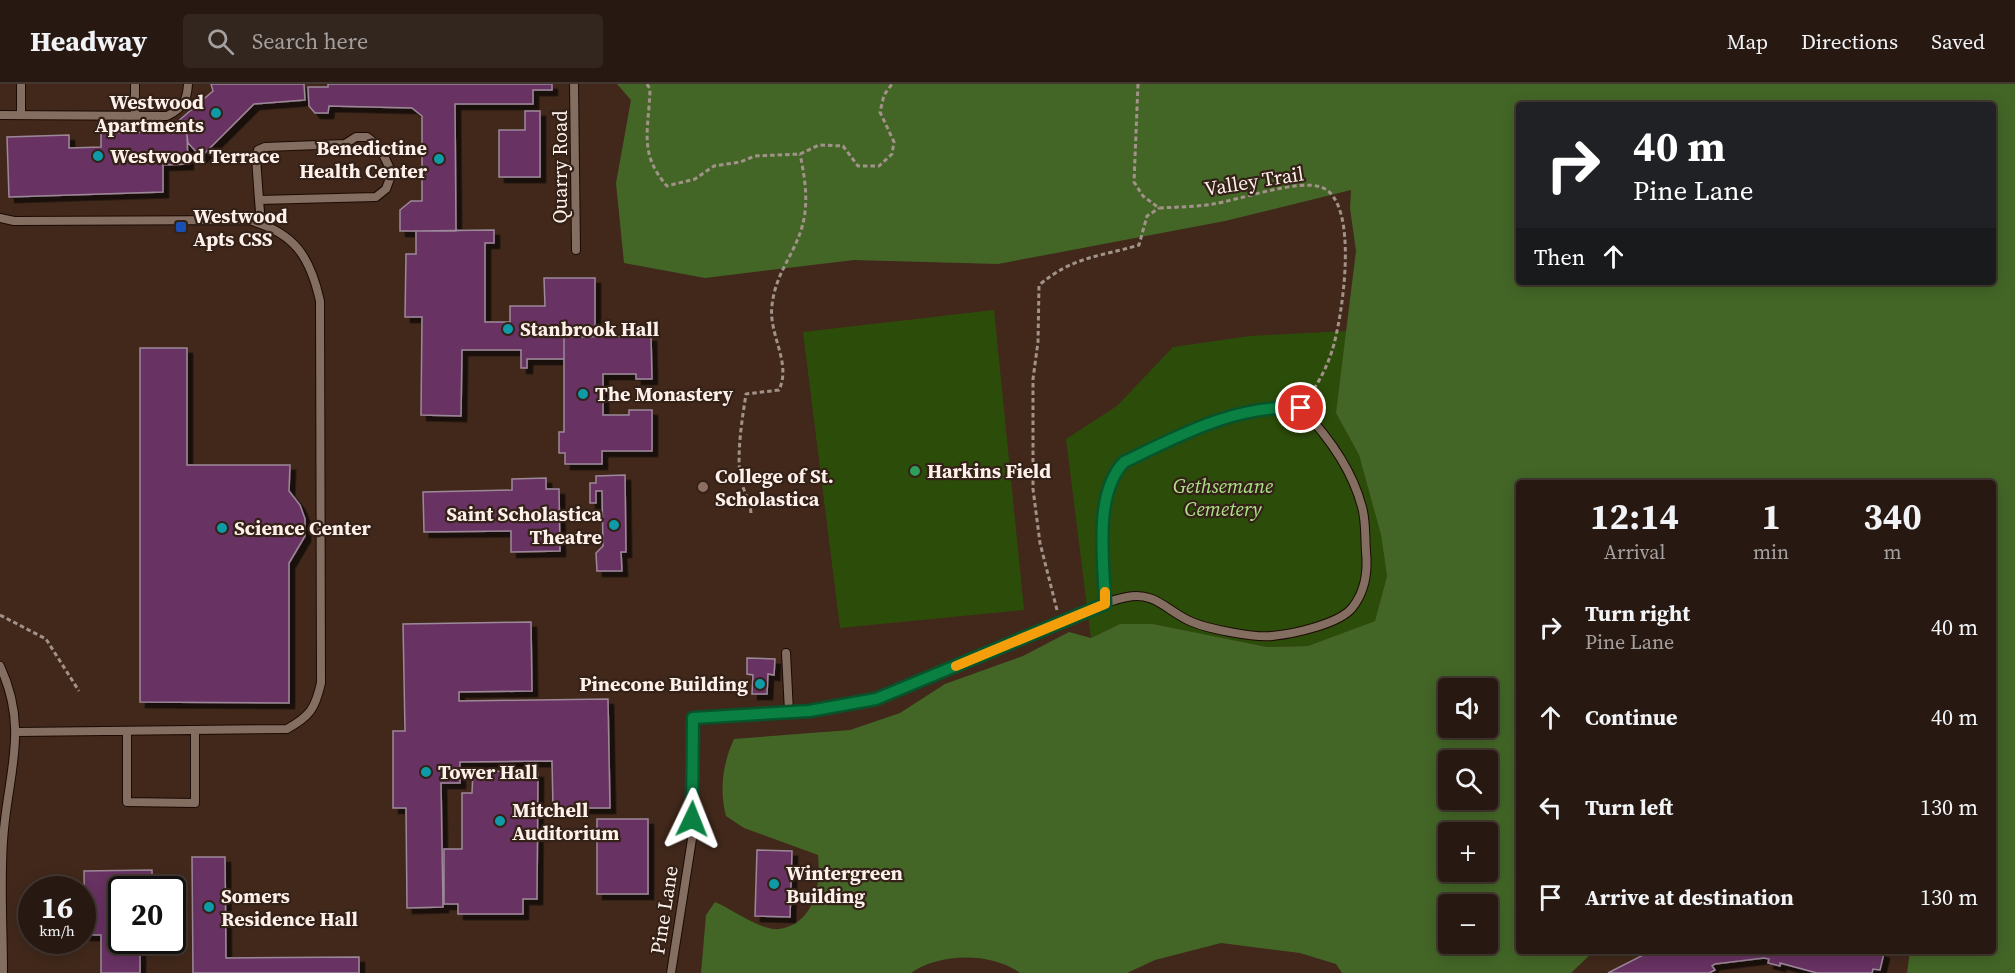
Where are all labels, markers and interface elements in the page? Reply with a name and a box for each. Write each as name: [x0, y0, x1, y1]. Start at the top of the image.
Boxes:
search box: [183, 14, 603, 68]
text: Headway: [30, 22, 147, 60]
icon: search: [204, 25, 237, 58]
text: Search here: [252, 26, 368, 56]
text: Map: [1727, 27, 1768, 56]
text: Directions: [1801, 27, 1898, 56]
text: Saved: [1931, 27, 1985, 56]
place label: Westwood Apartments: [95, 88, 204, 139]
marker: Westwood Apartments: [209, 106, 223, 120]
street label: Quarry Road: [546, 110, 574, 224]
text: 40 m: [1633, 117, 1726, 175]
icon: right: [1534, 126, 1612, 204]
place label: Benedictine Health Center: [299, 134, 428, 185]
place label: Westwood Terrace: [110, 142, 280, 170]
marker: Westwood Terrace: [91, 149, 105, 163]
marker: Benedictine Health Center: [432, 152, 446, 166]
street label: Valley Trail: [1202, 159, 1306, 203]
text: Pine Lane: [1633, 172, 1753, 209]
place label: Westwood Apts CSS: [193, 202, 288, 253]
marker: Westwood Apts CSS: [174, 220, 188, 234]
icon: ahead: [1597, 240, 1630, 273]
text: Then: [1534, 242, 1585, 272]
place label: Stanbrook Hall: [520, 315, 659, 343]
marker: Stanbrook Hall: [501, 322, 515, 336]
place label: The Monastery: [595, 380, 733, 408]
pin: [1275, 382, 1326, 433]
marker: The Monastery: [576, 387, 590, 401]
icon: arrive: [1284, 391, 1317, 424]
place label: Harkins Field: [927, 457, 1051, 485]
place label: College of St. Scholastica: [715, 462, 834, 513]
marker: Harkins Field: [908, 464, 922, 478]
park label: Gethsemane Cemetery: [1173, 472, 1273, 523]
marker: College of St. Scholastica: [696, 480, 710, 494]
text: 12:14: [1590, 492, 1679, 541]
text: 1: [1761, 492, 1781, 541]
text: 340: [1863, 492, 1922, 541]
place label: Saint Scholastica Theatre: [446, 500, 602, 551]
place label: Science Center: [234, 514, 372, 542]
marker: Saint Scholastica Theatre: [607, 518, 621, 532]
marker: Science Center: [215, 521, 229, 535]
text: Arrival: [1604, 538, 1665, 566]
text: min: [1753, 538, 1789, 566]
text: m: [1884, 538, 1902, 566]
text: Turn right: [1585, 598, 1690, 628]
icon: right: [1534, 611, 1567, 644]
text: 40 m: [1931, 612, 1978, 642]
text: Pine Lane: [1585, 628, 1674, 656]
place label: Pinecone Building: [579, 670, 748, 698]
marker: Pinecone Building: [753, 677, 767, 691]
map controls: [1438, 678, 1498, 954]
button: sound: [1438, 678, 1498, 738]
icon: ahead: [1534, 701, 1567, 734]
text: Continue: [1585, 702, 1678, 732]
text: 40 m: [1931, 702, 1978, 732]
button: search: [1438, 750, 1498, 810]
place label: Tower Hall: [438, 758, 538, 786]
marker: Tower Hall: [419, 765, 433, 779]
position arrow: [660, 787, 724, 851]
icon: left: [1534, 791, 1567, 824]
text: Turn left: [1585, 792, 1673, 822]
text: 130 m: [1920, 792, 1978, 822]
place label: Mitchell Auditorium: [512, 796, 619, 847]
marker: Mitchell Auditorium: [493, 814, 507, 828]
button: +: [1438, 822, 1498, 882]
place label: Wintergreen Building: [786, 859, 903, 910]
street label: Pine Lane: [643, 864, 685, 956]
speed limit sign: 20: [108, 876, 186, 954]
marker: Wintergreen Building: [767, 877, 781, 891]
icon: arrive: [1534, 881, 1567, 914]
place label: Somers Residence Hall: [221, 882, 358, 933]
text: Arrive at destination: [1585, 882, 1794, 912]
text: 130 m: [1920, 882, 1978, 912]
text: 16: [41, 887, 73, 928]
button: −: [1438, 894, 1498, 954]
marker: Somers Residence Hall: [202, 900, 216, 914]
text: km/h: [39, 920, 75, 941]

